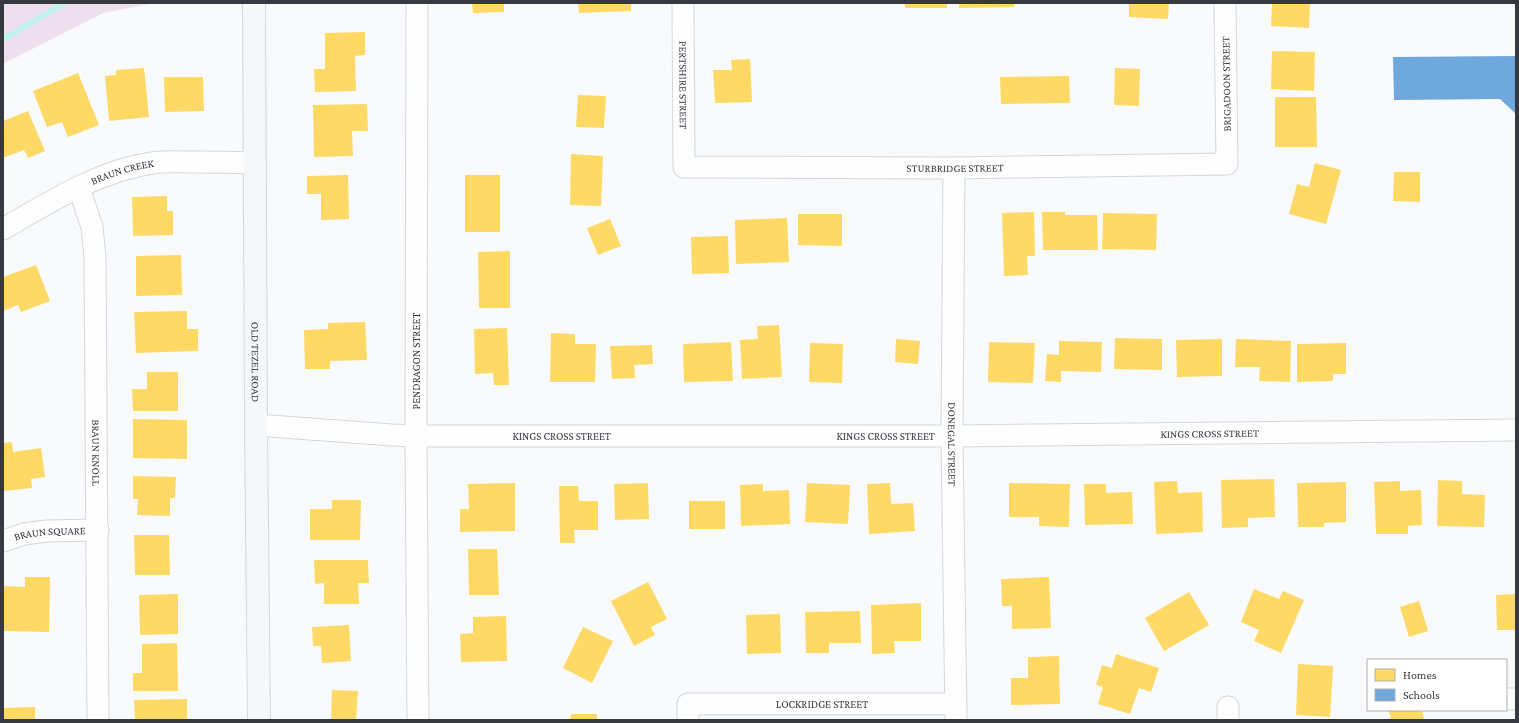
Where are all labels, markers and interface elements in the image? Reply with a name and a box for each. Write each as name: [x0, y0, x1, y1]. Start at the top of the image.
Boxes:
street label: BRIGADOON STREET: [1219, 36, 1233, 132]
street label: PERTSHIRE STREET: [677, 41, 690, 129]
street label: BRAUN CREEK: [89, 157, 155, 187]
street label: STURBRIDGE STREET: [906, 161, 1004, 174]
street label: PENDRAGON STREET: [410, 313, 422, 409]
street label: OLD TEZEL ROAD: [250, 322, 262, 402]
street label: DONEGAL STREET: [946, 402, 959, 486]
street label: BRAUN KNOLL: [90, 420, 102, 486]
street label: KINGS CROSS STREET: [1160, 427, 1259, 440]
street label: KINGS CROSS STREET: [512, 430, 611, 442]
street label: KINGS CROSS STREET: [836, 430, 935, 442]
street label: BRAUN SQUARE: [12, 524, 86, 543]
legend: [1367, 659, 1507, 711]
text: Homes: [1403, 668, 1437, 682]
text: Schools: [1403, 688, 1440, 702]
street label: LOCKRIDGE STREET: [776, 698, 868, 710]

